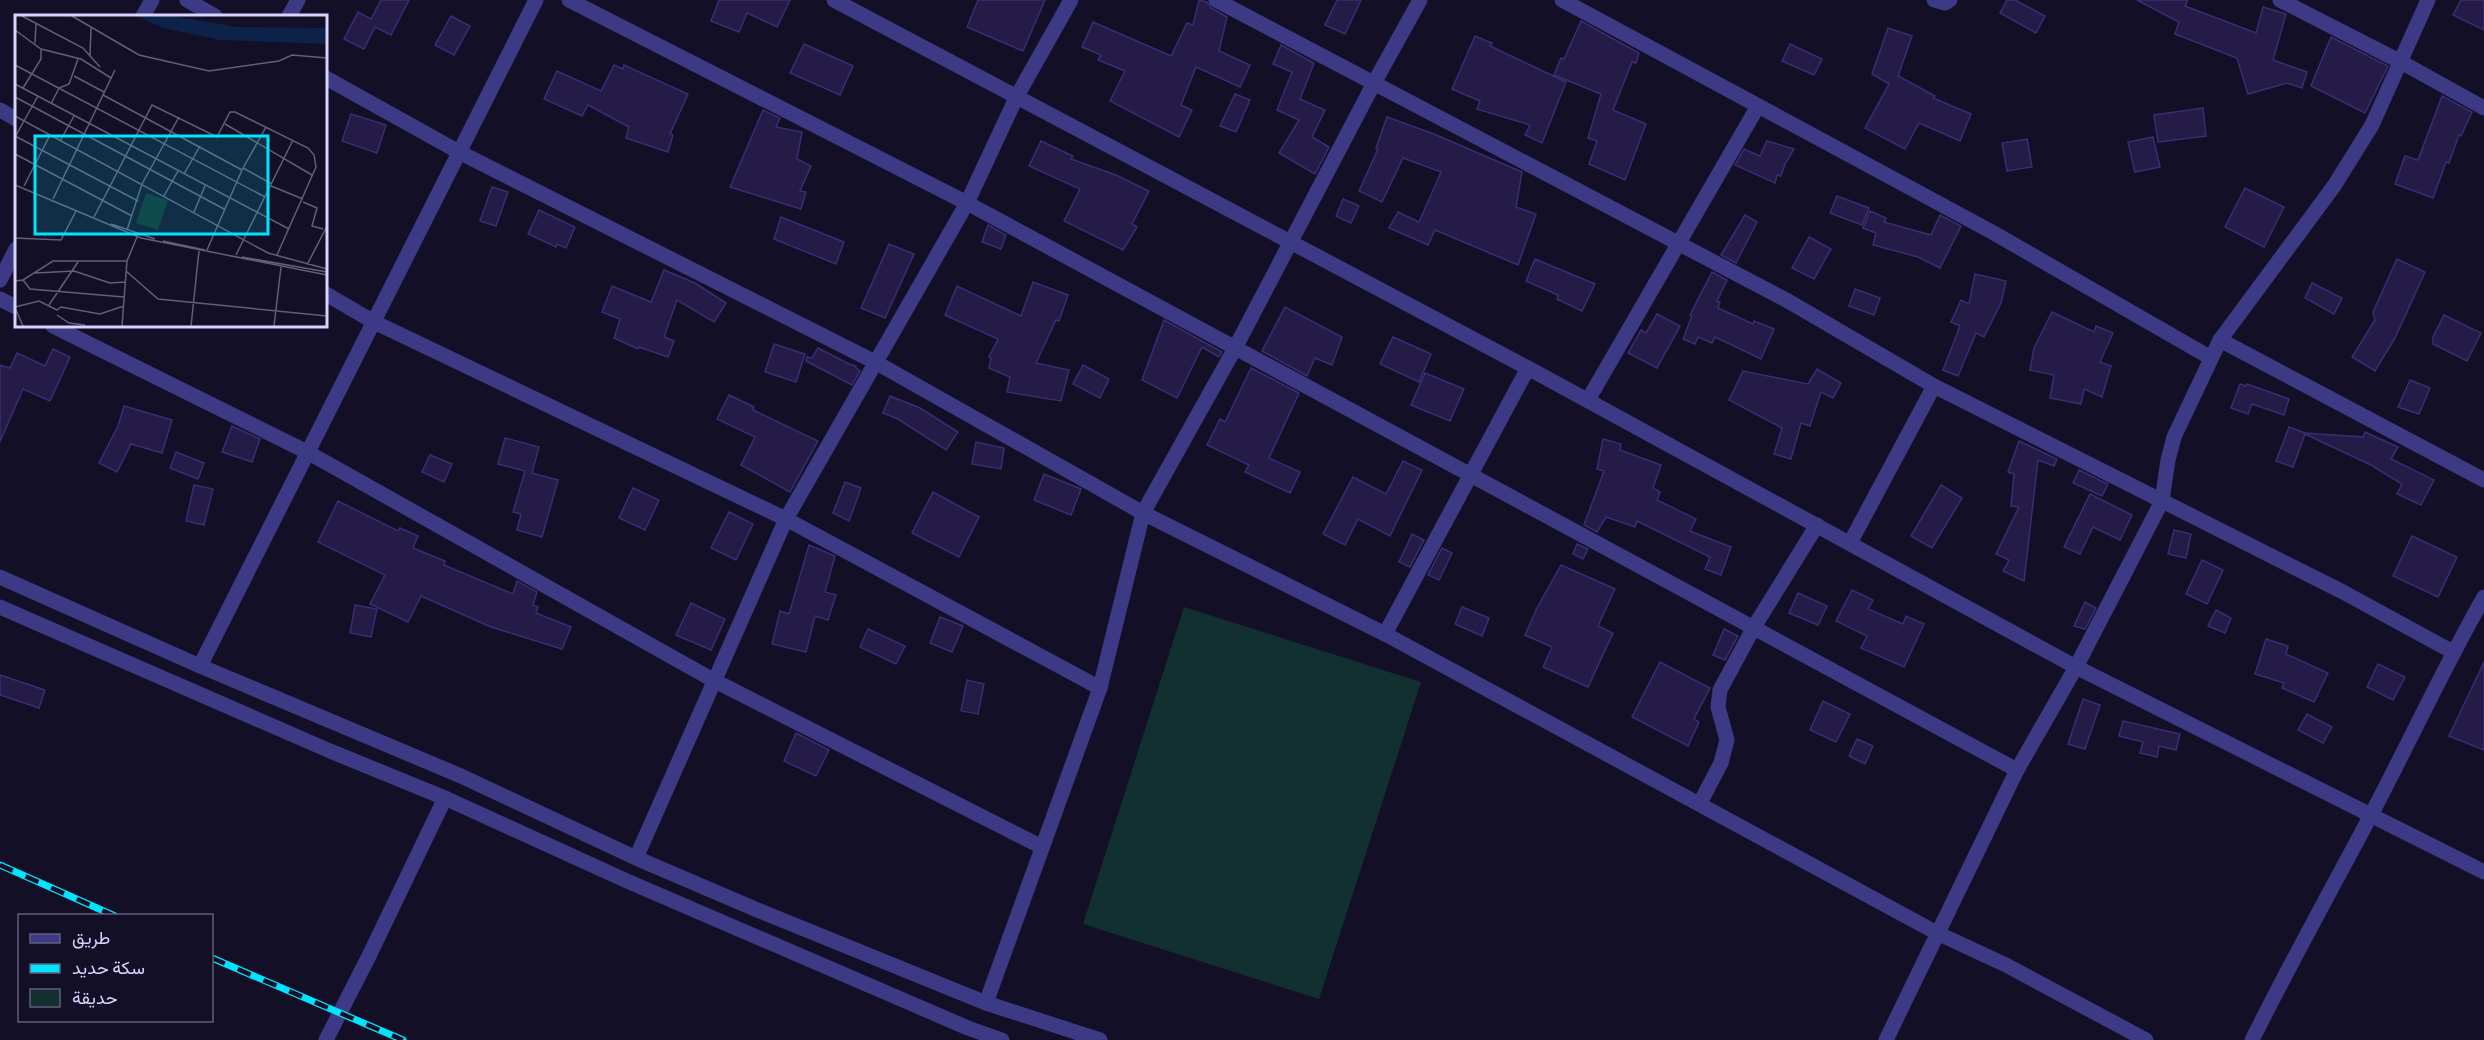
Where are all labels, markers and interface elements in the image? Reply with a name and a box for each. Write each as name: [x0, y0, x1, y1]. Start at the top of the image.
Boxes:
inset map: [15, 15, 327, 327]
legend: [18, 914, 213, 1022]
text: طريق: [72, 926, 110, 949]
text: سكة حديد: [72, 956, 145, 978]
text: حديقة: [72, 986, 118, 1008]

